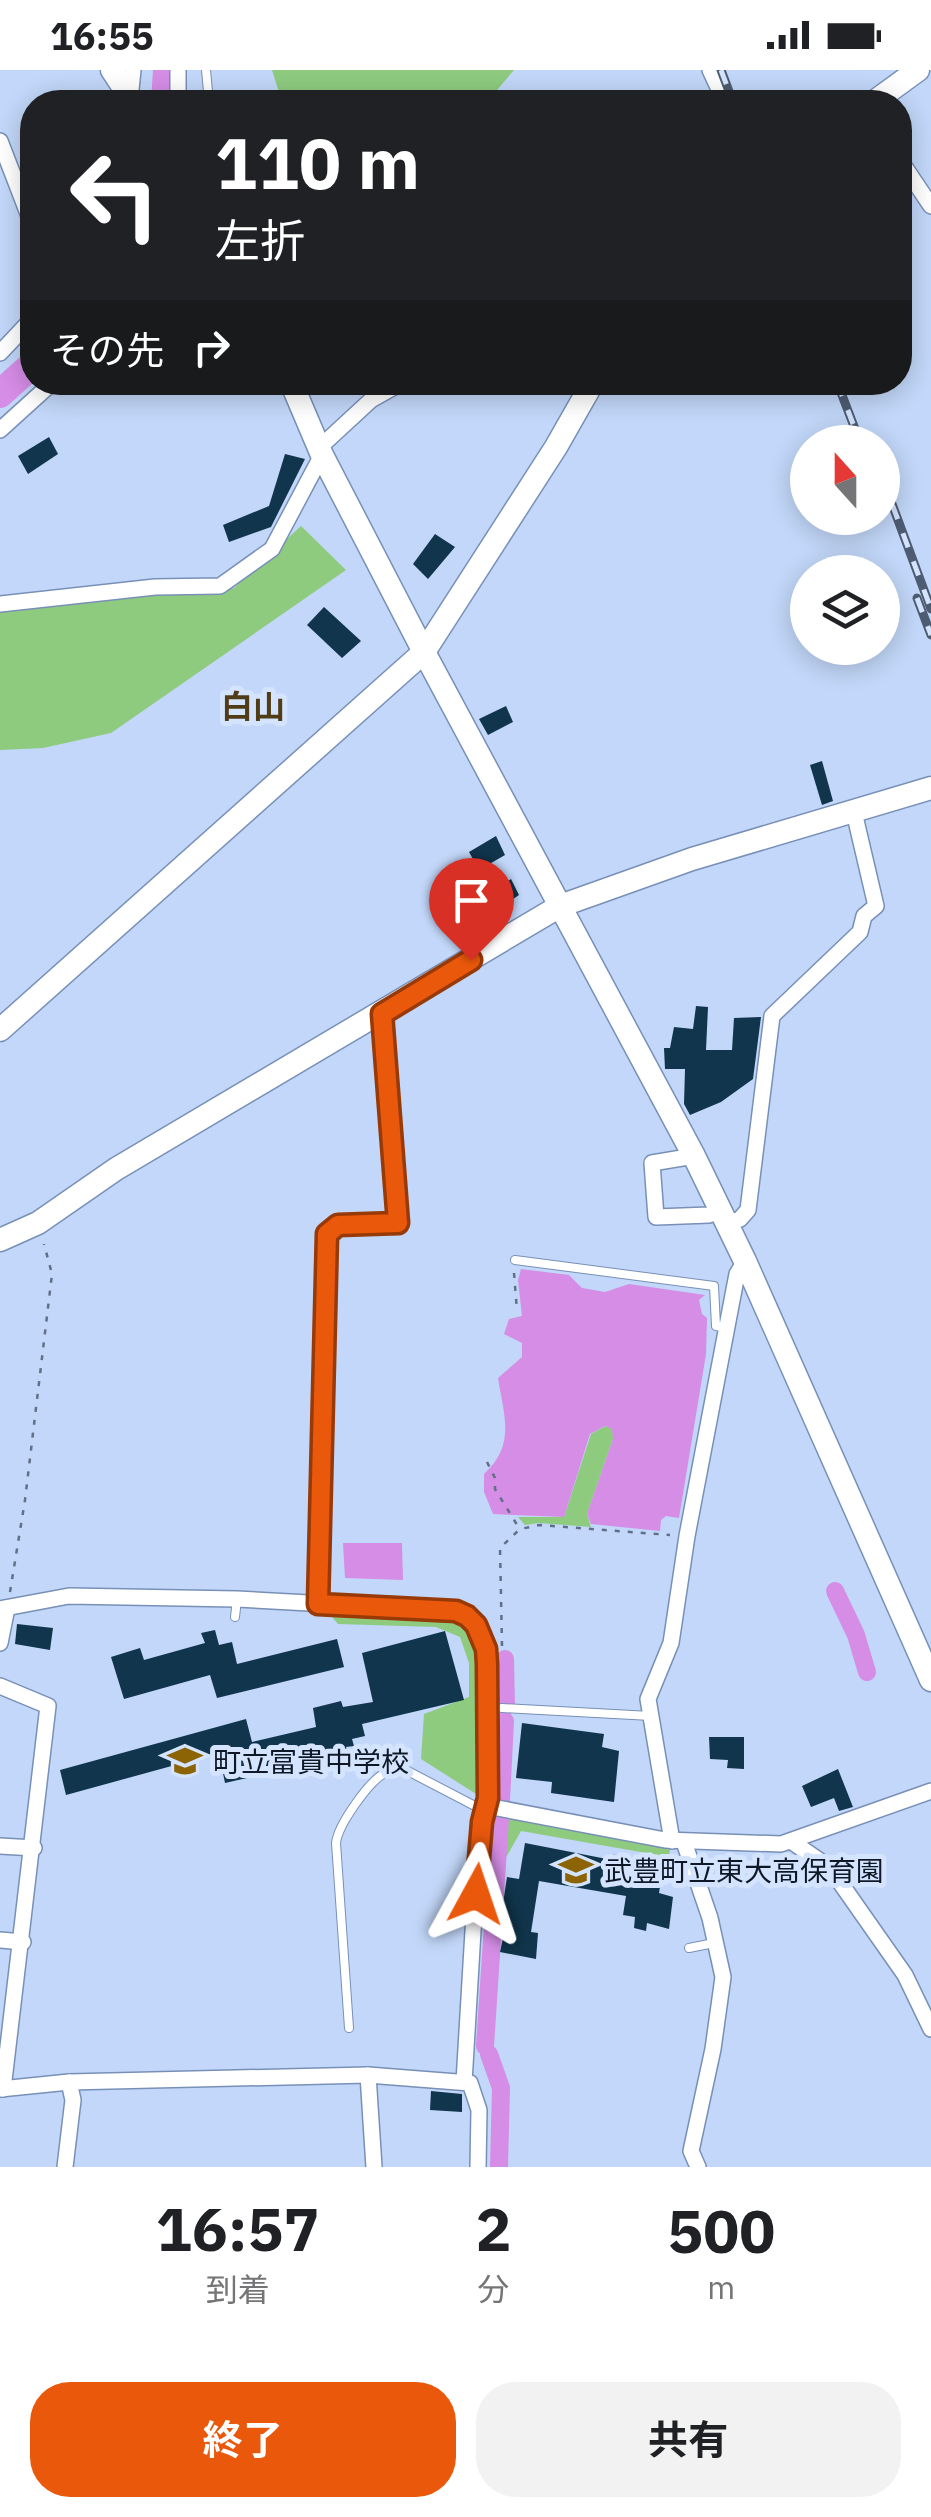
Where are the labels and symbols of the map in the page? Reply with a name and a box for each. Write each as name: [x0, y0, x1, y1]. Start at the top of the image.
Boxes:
north arrow: [790, 425, 900, 535]
district label: 白山: [221, 685, 285, 727]
pin: [429, 858, 514, 961]
school or university icon: 町立富貴中学校: [166, 1742, 204, 1780]
place label: 町立富貴中学校: [213, 1743, 409, 1780]
position arrow: [424, 1842, 528, 1946]
school or university icon: 武豊町立東大高保育園: [557, 1851, 595, 1889]
place label: 武豊町立東大高保育園: [604, 1852, 884, 1889]

